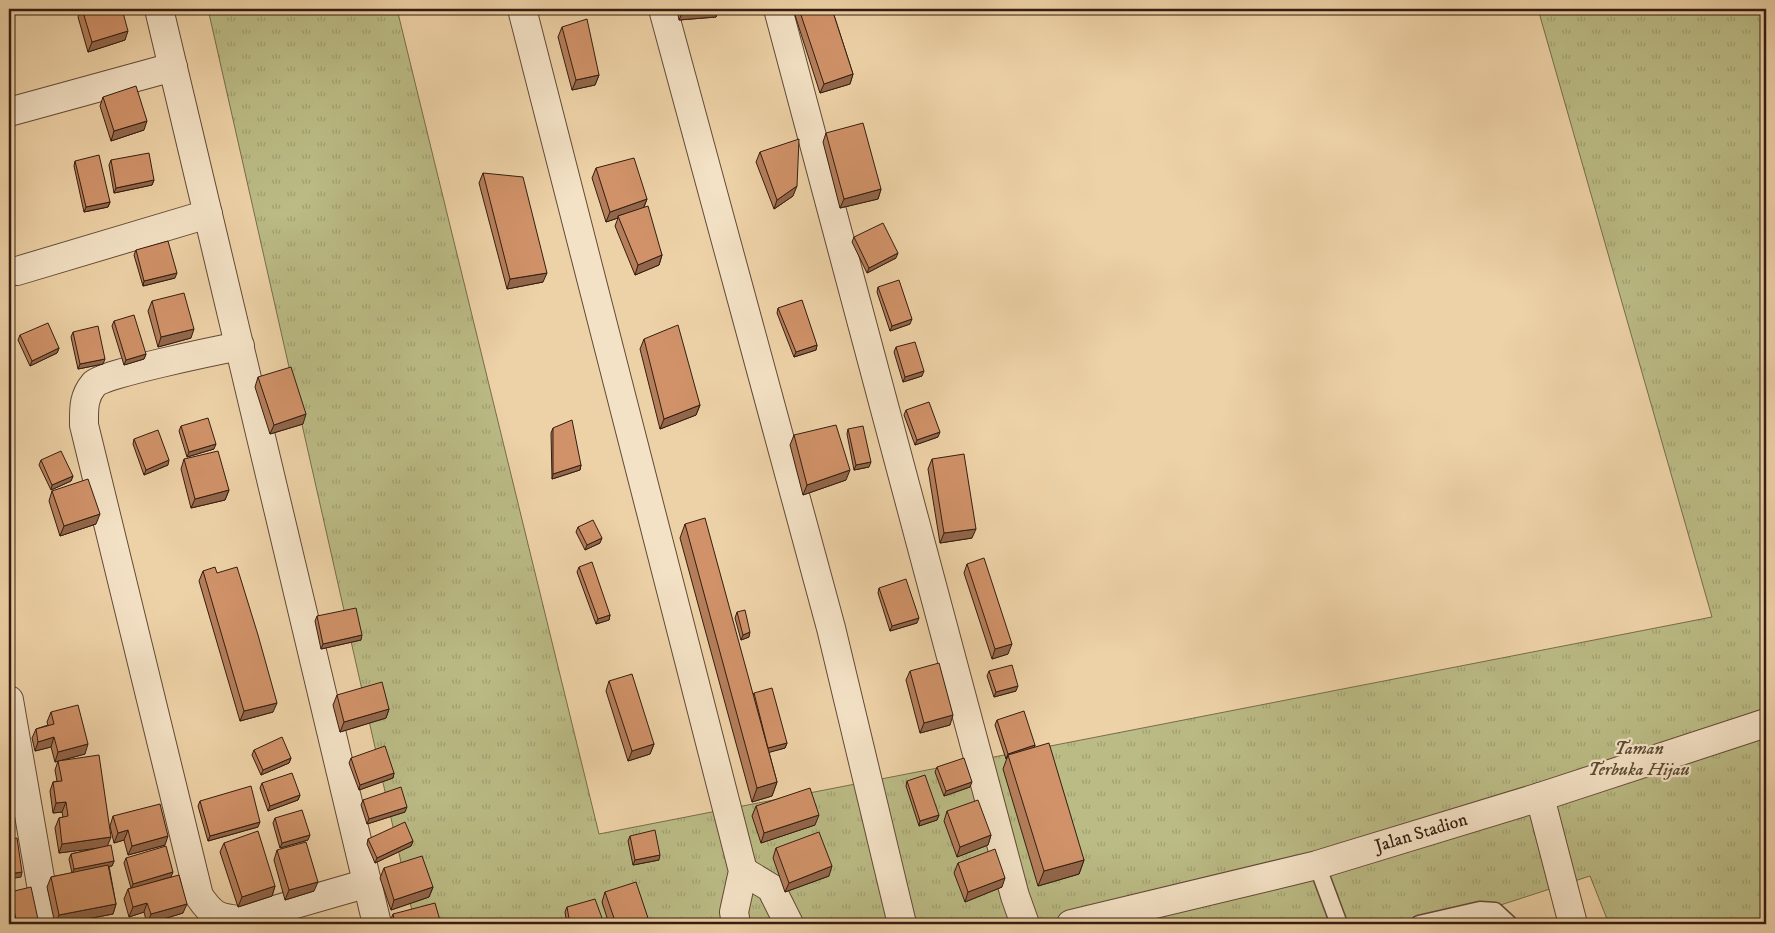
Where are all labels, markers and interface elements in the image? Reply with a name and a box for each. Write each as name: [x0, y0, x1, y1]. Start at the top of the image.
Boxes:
park label: Taman Terbuka Hijau: [1588, 738, 1690, 781]
street label: Jalan Stadion: [1371, 809, 1471, 858]

